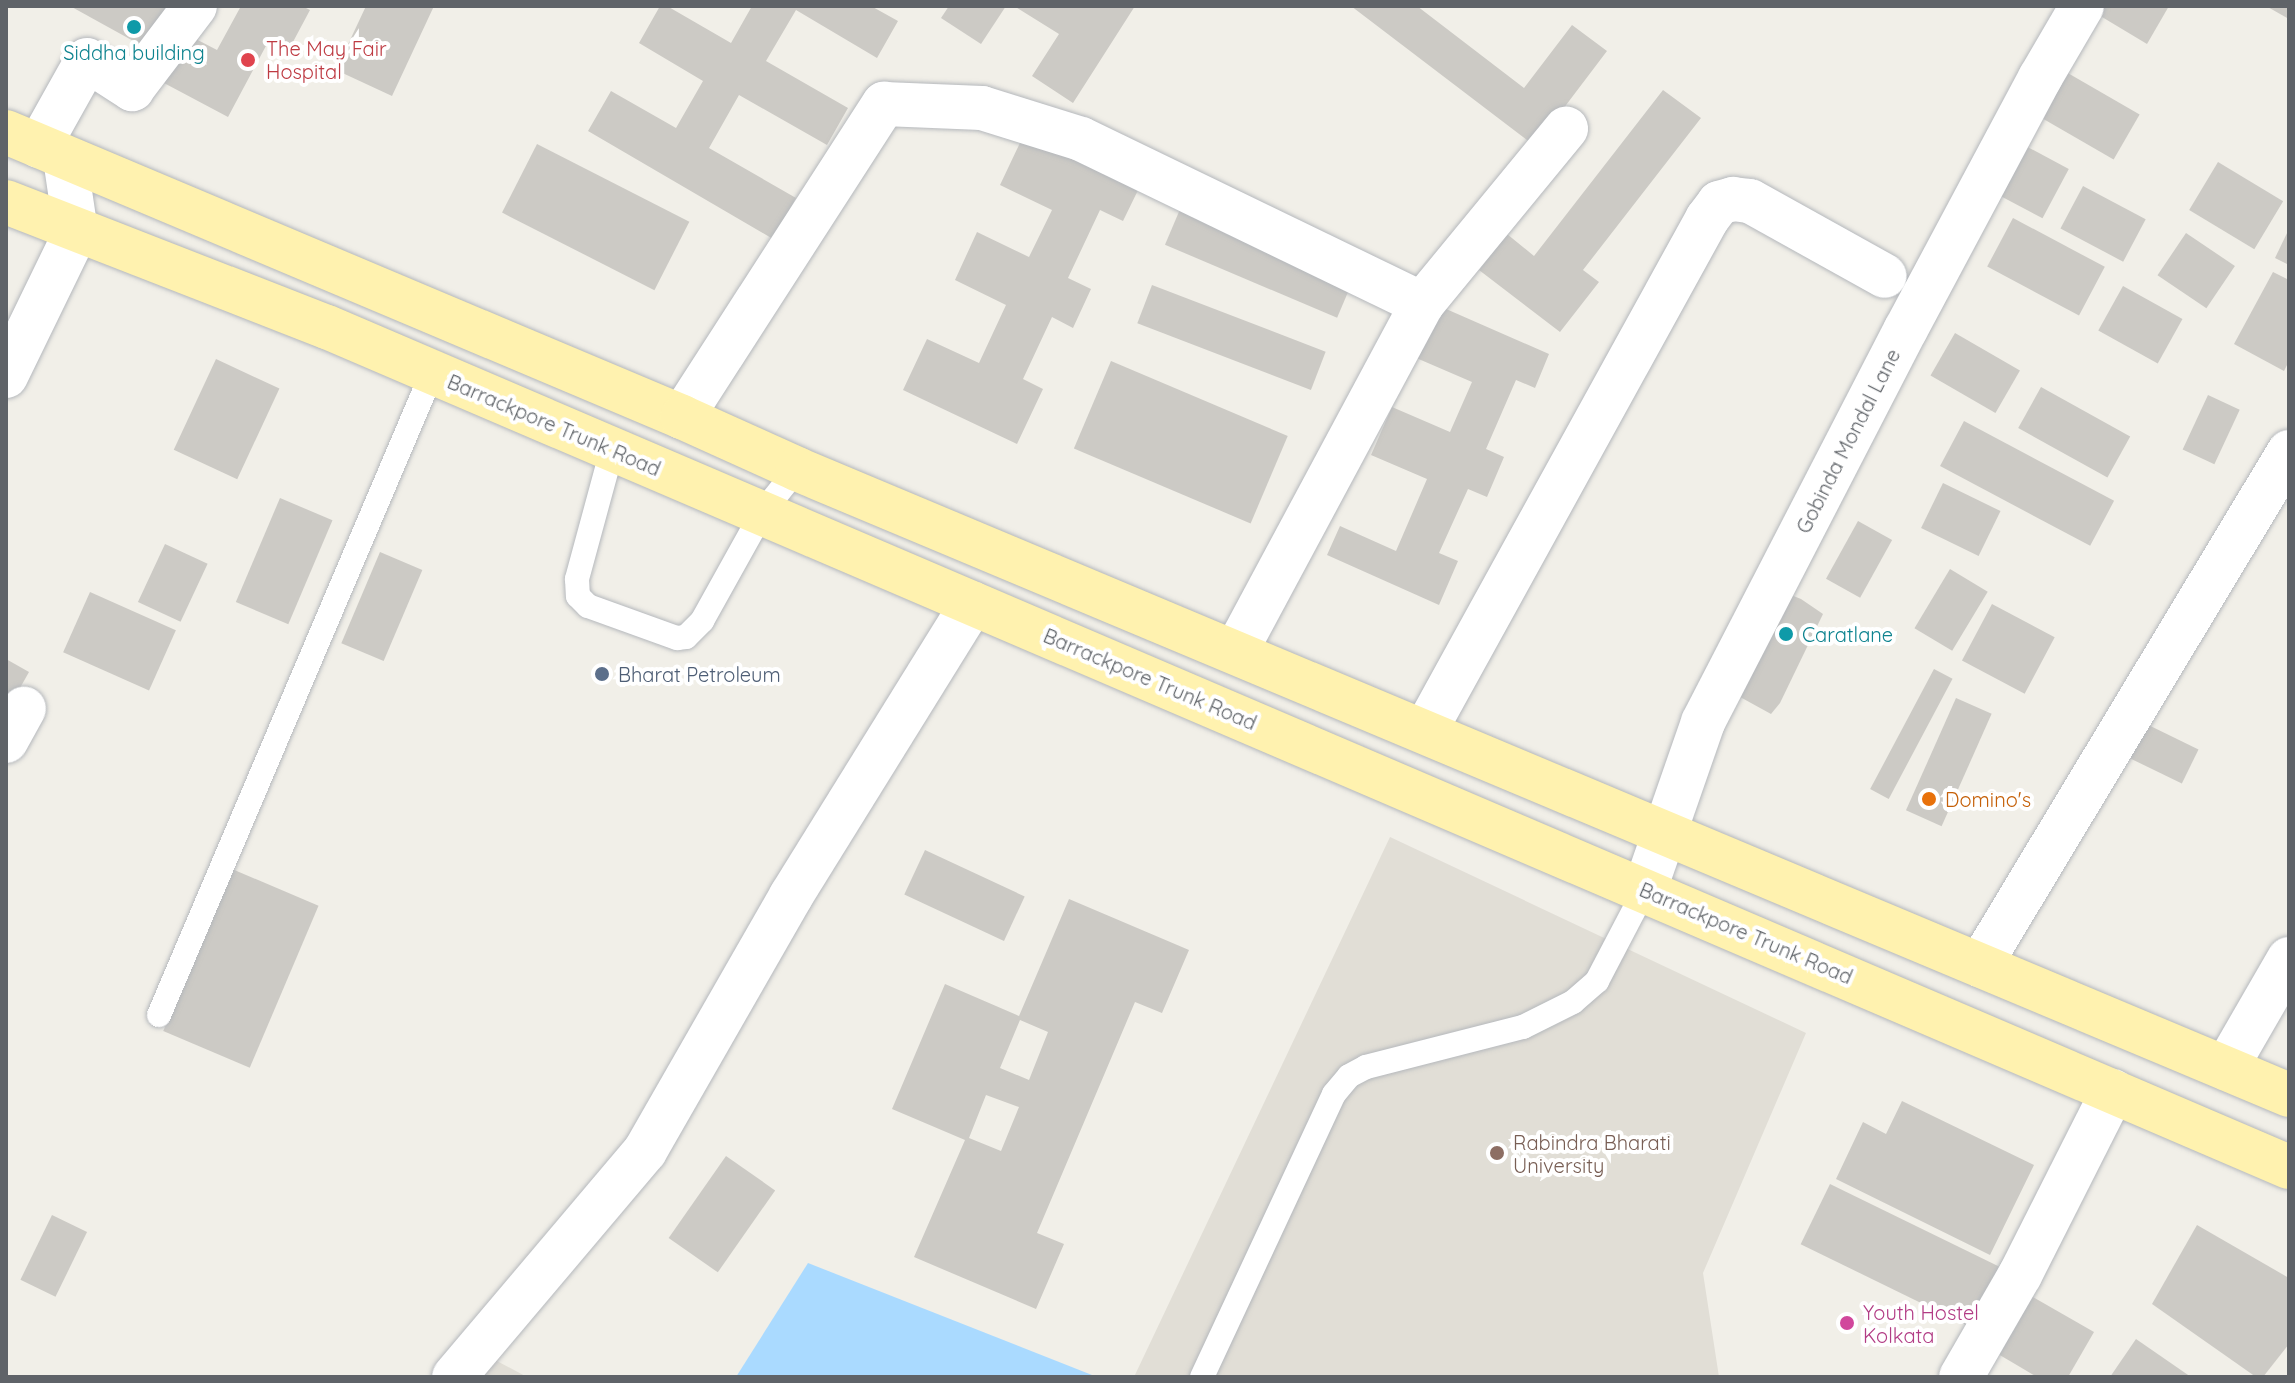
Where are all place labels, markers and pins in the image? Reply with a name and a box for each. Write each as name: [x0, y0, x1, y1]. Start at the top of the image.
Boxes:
marker: Siddha building: [125, 18, 143, 36]
place label: The May Fair Hospital: [266, 36, 387, 83]
place label: Siddha building: [63, 40, 205, 64]
marker: The May Fair Hospital: [237, 49, 259, 71]
place label: Caratlane: [1802, 622, 1893, 646]
marker: Caratlane: [1777, 625, 1795, 643]
place label: Bharat Petroleum: [618, 662, 781, 686]
marker: Bharat Petroleum: [593, 665, 611, 683]
place label: Domino's: [1945, 787, 2031, 811]
marker: Domino's: [1920, 790, 1938, 808]
place label: Rabindra Bharati University: [1513, 1130, 1671, 1177]
marker: Rabindra Bharati University: [1488, 1144, 1506, 1162]
place label: Youth Hostel Kolkata: [1863, 1300, 1979, 1347]
marker: Youth Hostel Kolkata: [1838, 1314, 1856, 1332]

